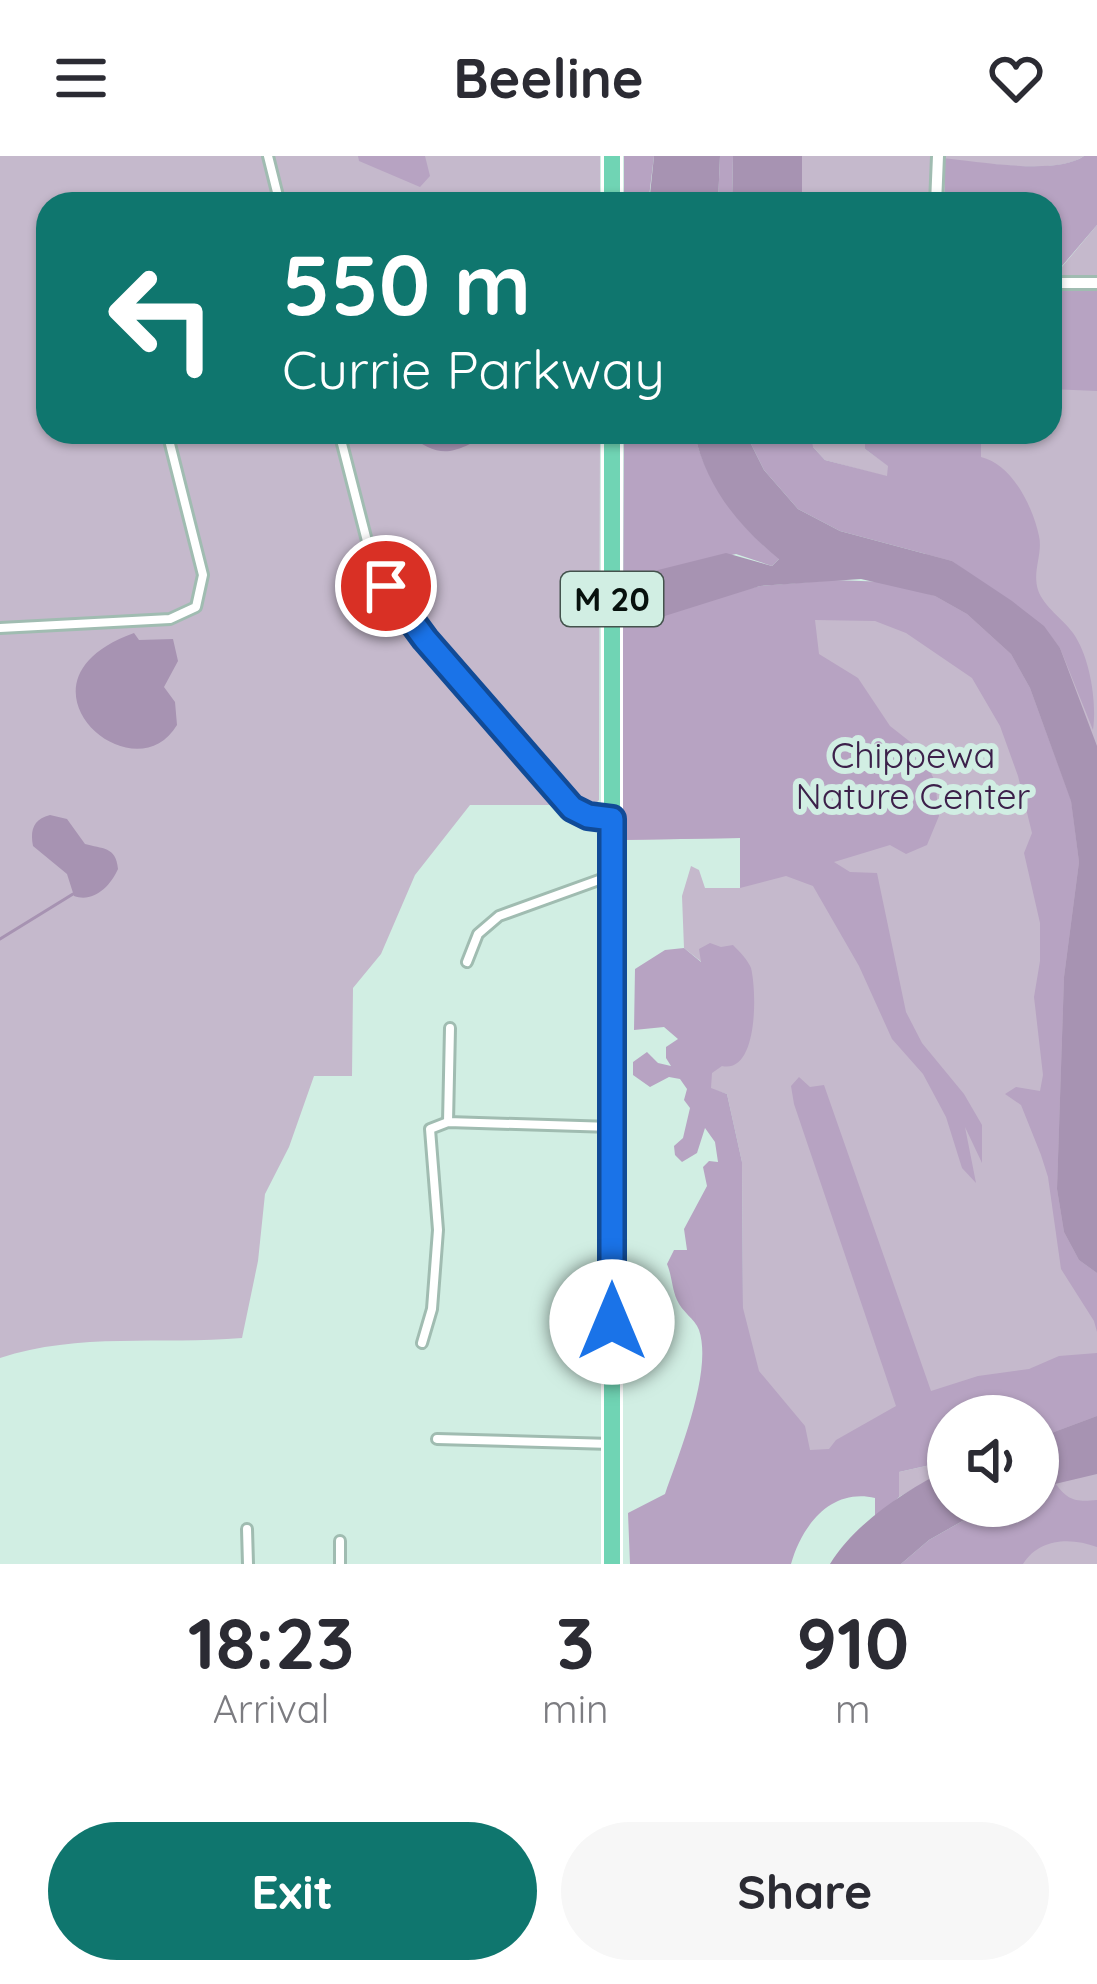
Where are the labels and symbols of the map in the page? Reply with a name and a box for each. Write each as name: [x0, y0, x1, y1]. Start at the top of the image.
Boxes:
pin: [335, 535, 437, 637]
road number: M 20: [561, 572, 663, 626]
park label: Chippewa Nature Center: [796, 732, 1031, 818]
position arrow: [549, 1259, 675, 1385]

